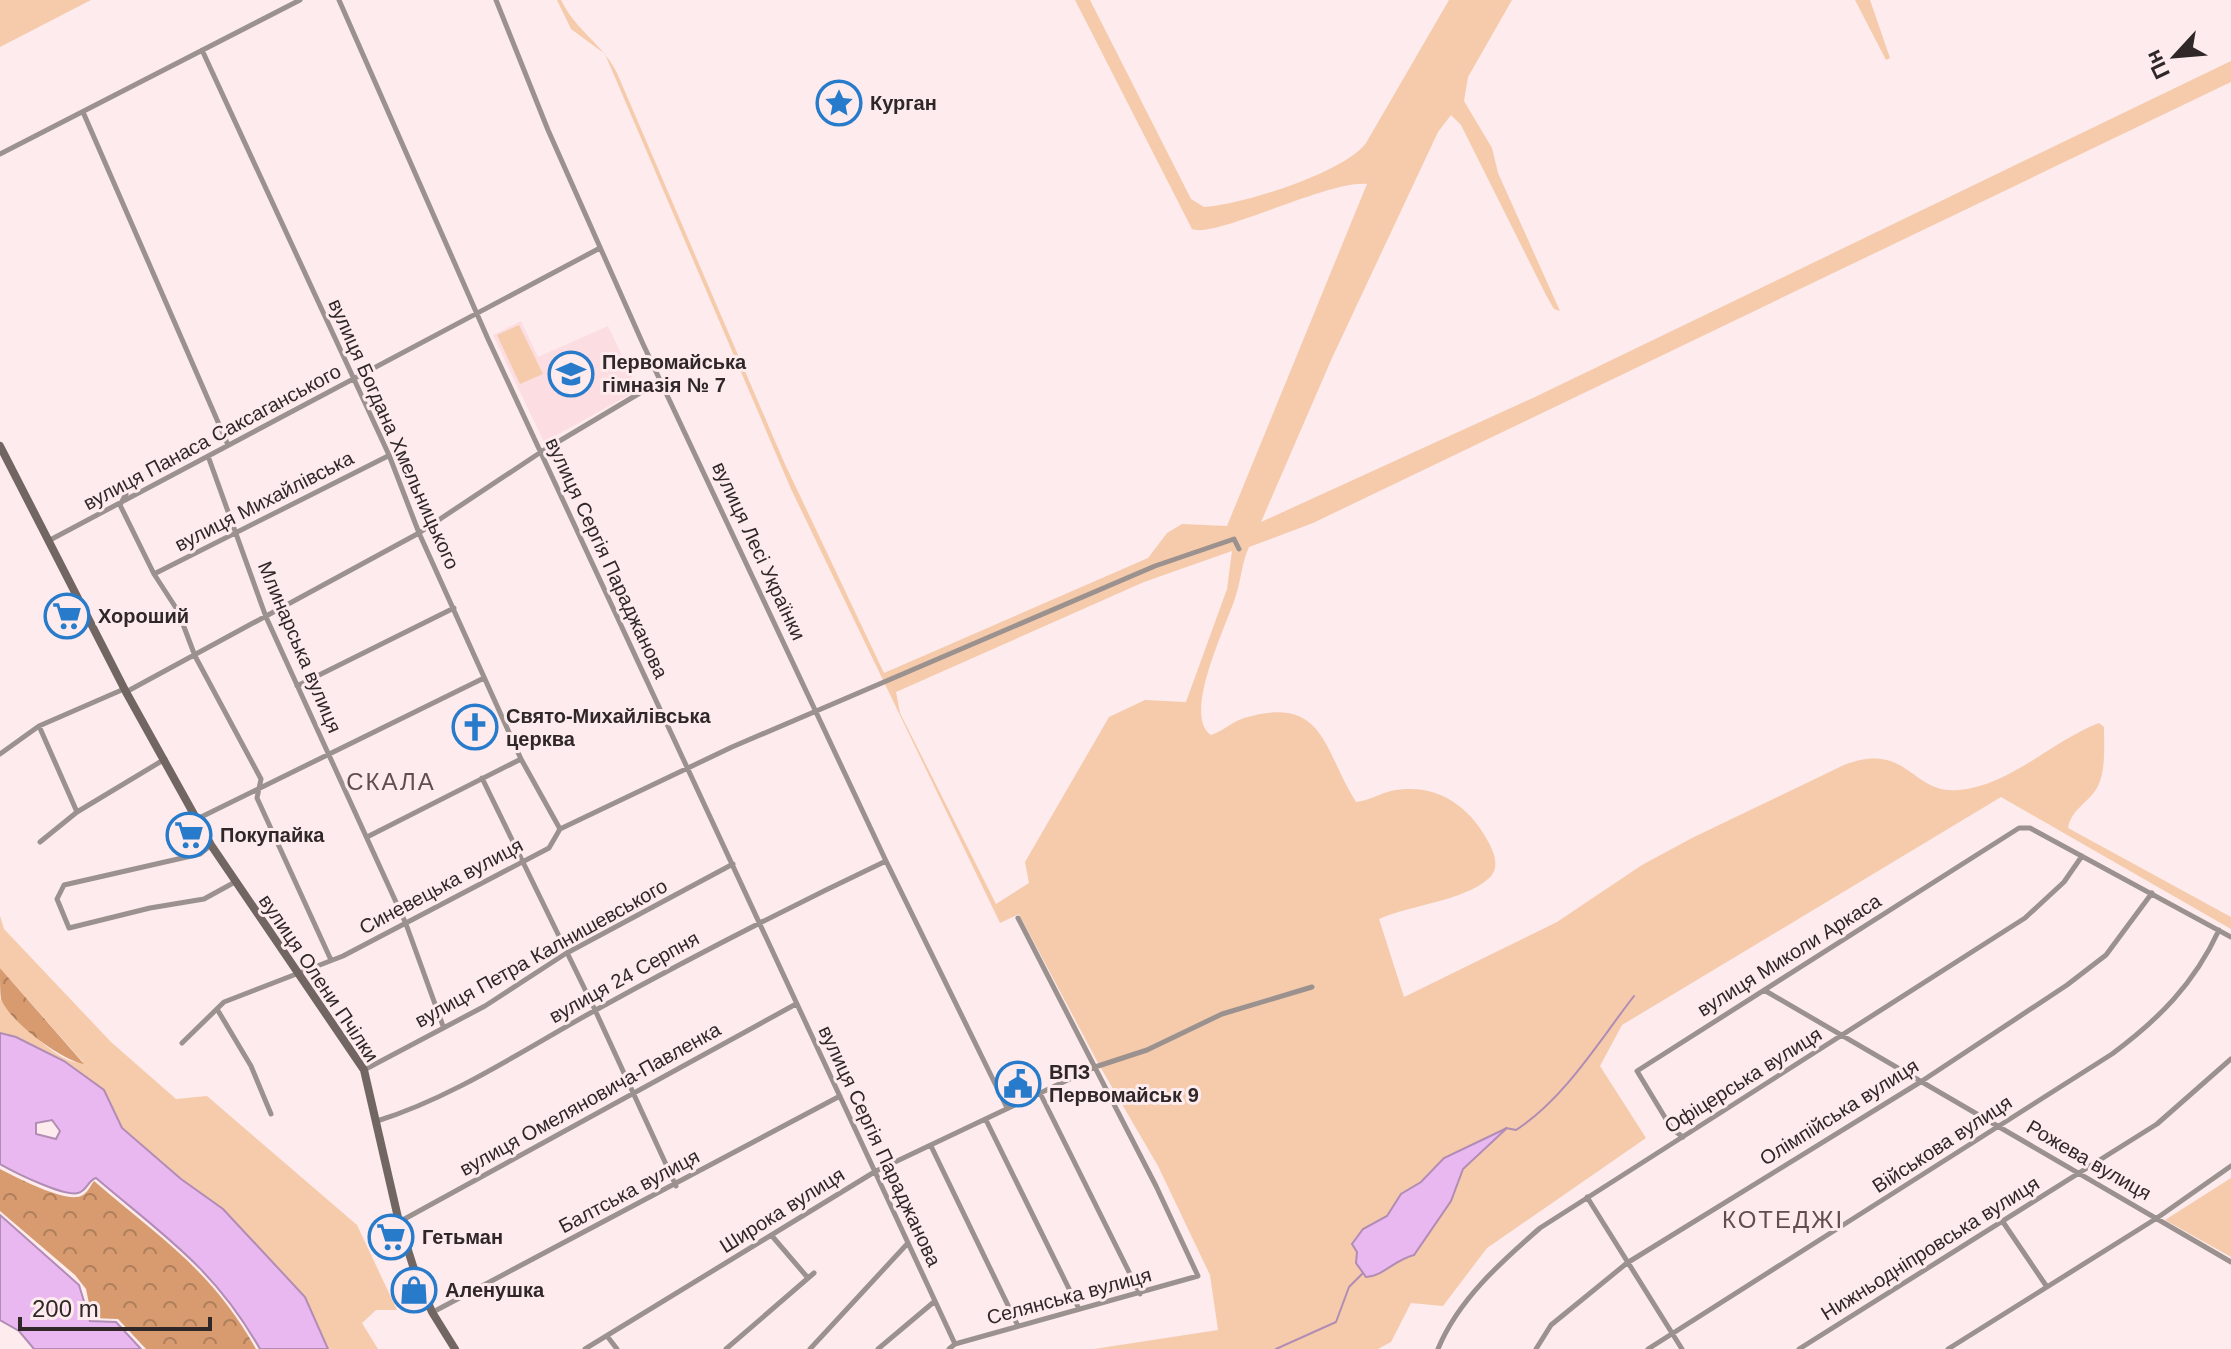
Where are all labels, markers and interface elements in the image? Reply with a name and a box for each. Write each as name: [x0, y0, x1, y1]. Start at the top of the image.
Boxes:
north arrow: [2135, 16, 2215, 96]
text: Пн: [2140, 46, 2175, 83]
place icon: Курган: [815, 79, 863, 127]
place label: Курган: [870, 92, 937, 114]
street label: вулиця Богдана Хмельницького: [324, 296, 464, 572]
school or university icon: Первомайська гімназія № 7: [547, 350, 595, 398]
place label: Первомайська гімназія № 7: [602, 351, 747, 396]
street label: вулиця Панаса Саксаганського: [80, 360, 344, 514]
street label: вулиця Сергія Параджанова: [541, 434, 673, 683]
street label: вулиця Михайлівська: [171, 446, 358, 556]
street label: вулиця Лесі Українки: [708, 458, 810, 644]
street label: Млинарська вулиця: [254, 558, 346, 736]
supermarket icon: Хороший: [43, 592, 91, 640]
place label: Хороший: [98, 605, 189, 627]
church icon: Свято-Михайлівська церква: [451, 703, 499, 751]
place label: Свято-Михайлівська церква: [506, 705, 712, 750]
district label: СКАЛА: [346, 768, 436, 795]
supermarket icon: Покупайка: [165, 811, 213, 859]
place label: Покупайка: [220, 824, 325, 846]
street label: Синевецька вулиця: [356, 834, 526, 938]
street label: вулиця Петра Калнишевського: [411, 874, 671, 1032]
street label: вулиця Миколи Аркаса: [1693, 889, 1886, 1021]
street label: вулиця Олени Пчілки: [255, 890, 383, 1066]
street label: вулиця 24 Серпня: [545, 927, 703, 1027]
street label: вулиця Омеляновича-Павленка: [456, 1018, 725, 1180]
street label: вулиця Сергія Параджанова: [814, 1022, 946, 1271]
street label: Офіцерська вулиця: [1660, 1023, 1826, 1137]
street label: Олімпійська вулиця: [1756, 1054, 1922, 1170]
public building icon: ВПЗ Первомайськ 9: [994, 1060, 1042, 1108]
place label: ВПЗ Первомайськ 9: [1049, 1061, 1199, 1106]
street label: Військова вулиця: [1868, 1091, 2016, 1197]
street label: Рожева вулиця: [2023, 1116, 2155, 1204]
street label: Балтська вулиця: [555, 1145, 703, 1237]
street label: Широка вулиця: [716, 1163, 848, 1257]
street label: Нижньодніпровська вулиця: [1817, 1172, 2043, 1324]
district label: КОТЕДЖІ: [1722, 1206, 1844, 1233]
supermarket icon: Гетьман: [367, 1213, 415, 1261]
place label: Гетьман: [422, 1226, 503, 1248]
street label: Селянська вулиця: [984, 1263, 1154, 1329]
shop icon: Аленушка: [390, 1266, 438, 1314]
place label: Аленушка: [445, 1279, 545, 1301]
scale bar: [20, 1281, 210, 1331]
text: 200 m: [32, 1295, 99, 1322]

